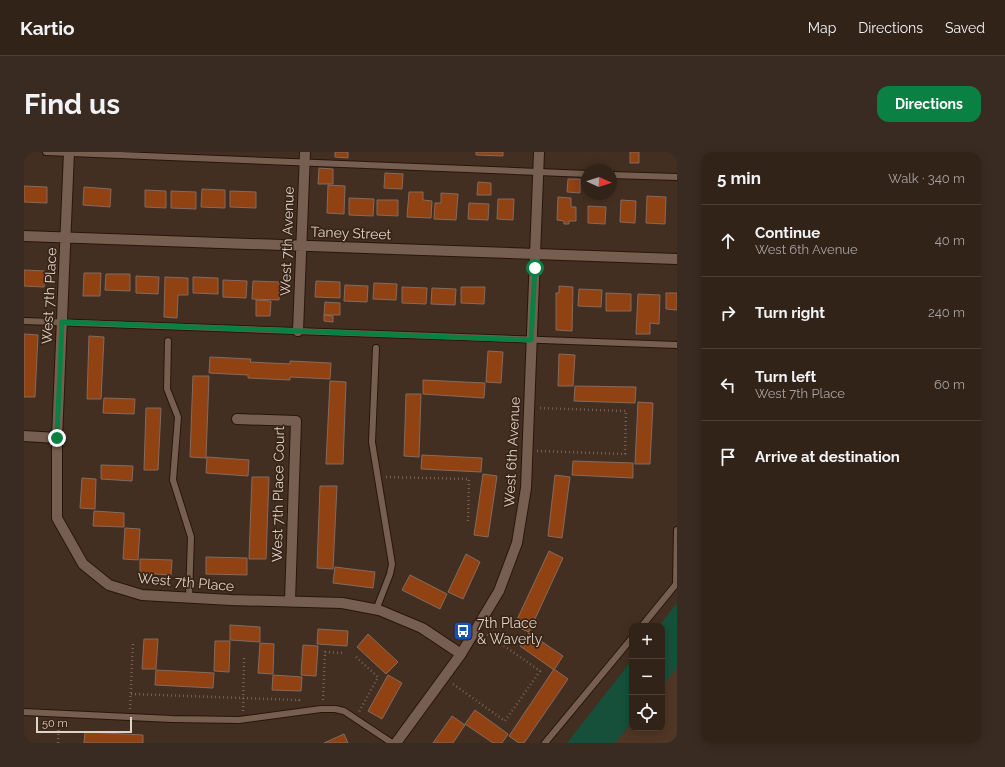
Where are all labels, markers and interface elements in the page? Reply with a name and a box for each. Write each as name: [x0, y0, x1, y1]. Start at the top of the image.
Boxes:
text: Kartio: [20, 17, 75, 39]
text: Map: [808, 20, 836, 36]
text: Directions: [858, 20, 923, 36]
text: Saved: [945, 20, 985, 36]
button: Directions: [877, 86, 981, 122]
text: Find us: [24, 88, 120, 121]
north arrow: [581, 164, 617, 200]
text: 5 min: [717, 168, 761, 188]
text: Walk · 340 m: [888, 171, 965, 186]
street label: West 7th Avenue: [277, 186, 297, 296]
street label: Taney Street: [311, 224, 392, 242]
text: Continue: [755, 224, 820, 242]
icon: ahead: [717, 230, 739, 252]
text: 40 m: [935, 233, 965, 248]
text: West 6th Avenue: [755, 242, 858, 257]
street label: West 7th Place: [38, 247, 60, 345]
route start: [526, 259, 544, 277]
icon: right: [717, 302, 739, 324]
text: Turn right: [755, 304, 825, 322]
text: 240 m: [928, 305, 965, 320]
text: Turn left: [755, 368, 816, 386]
icon: left: [717, 374, 739, 396]
text: 60 m: [934, 377, 965, 392]
text: West 7th Place: [755, 386, 845, 401]
street label: West 6th Avenue: [501, 396, 523, 508]
street label: West 7th Place Court: [269, 425, 287, 562]
route end: [48, 429, 66, 447]
icon: arrive: [717, 446, 739, 468]
text: Arrive at destination: [755, 448, 900, 466]
street label: West 7th Place: [137, 570, 235, 594]
place label: 7th Place & Waverly: [477, 615, 543, 647]
bus stop icon: 7th Place & Waverly: [452, 620, 474, 642]
map controls: [629, 623, 665, 731]
button: +: [629, 623, 665, 659]
button: −: [629, 659, 665, 695]
button: locate: [629, 695, 665, 731]
scale bar: [36, 715, 132, 734]
text: 50 m: [42, 717, 68, 730]

